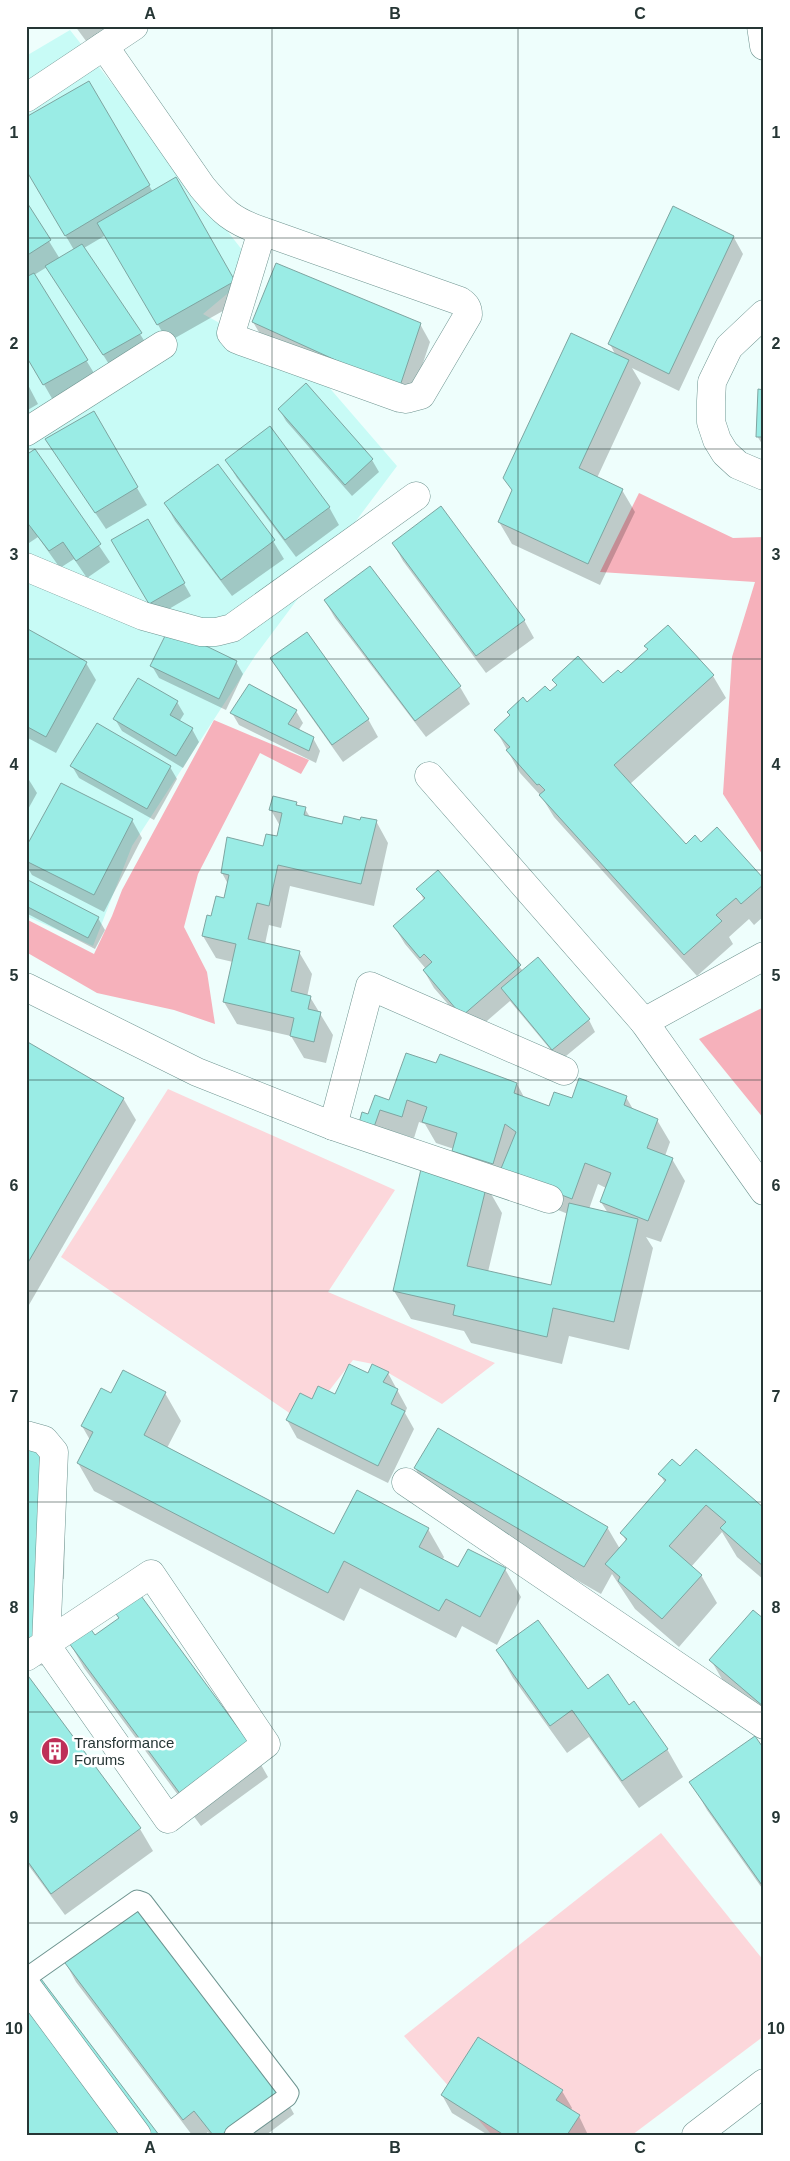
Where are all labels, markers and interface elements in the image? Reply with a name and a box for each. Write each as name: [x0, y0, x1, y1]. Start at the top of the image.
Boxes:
text: A: [144, 5, 156, 22]
text: B: [389, 5, 401, 22]
text: C: [634, 5, 646, 22]
text: 1: [10, 124, 19, 141]
text: 1: [772, 124, 781, 141]
text: 2: [10, 335, 19, 352]
text: 2: [772, 335, 781, 352]
text: 3: [10, 546, 19, 563]
text: 3: [772, 546, 781, 563]
text: 4: [10, 756, 19, 773]
text: 4: [772, 756, 781, 773]
text: 5: [10, 967, 19, 984]
text: 5: [772, 967, 781, 984]
text: 6: [10, 1177, 19, 1194]
text: 6: [772, 1177, 781, 1194]
text: 7: [10, 1388, 19, 1405]
text: 7: [772, 1388, 781, 1405]
text: 8: [10, 1599, 19, 1616]
text: 8: [772, 1599, 781, 1616]
place label: Transformance Forums: [74, 1734, 174, 1768]
building icon: Transformance Forums: [40, 1736, 70, 1766]
text: 9: [10, 1809, 19, 1826]
text: 9: [772, 1809, 781, 1826]
text: 10: [5, 2020, 23, 2037]
text: 10: [767, 2020, 785, 2037]
text: A: [144, 2139, 156, 2156]
text: B: [389, 2139, 401, 2156]
text: C: [634, 2139, 646, 2156]

